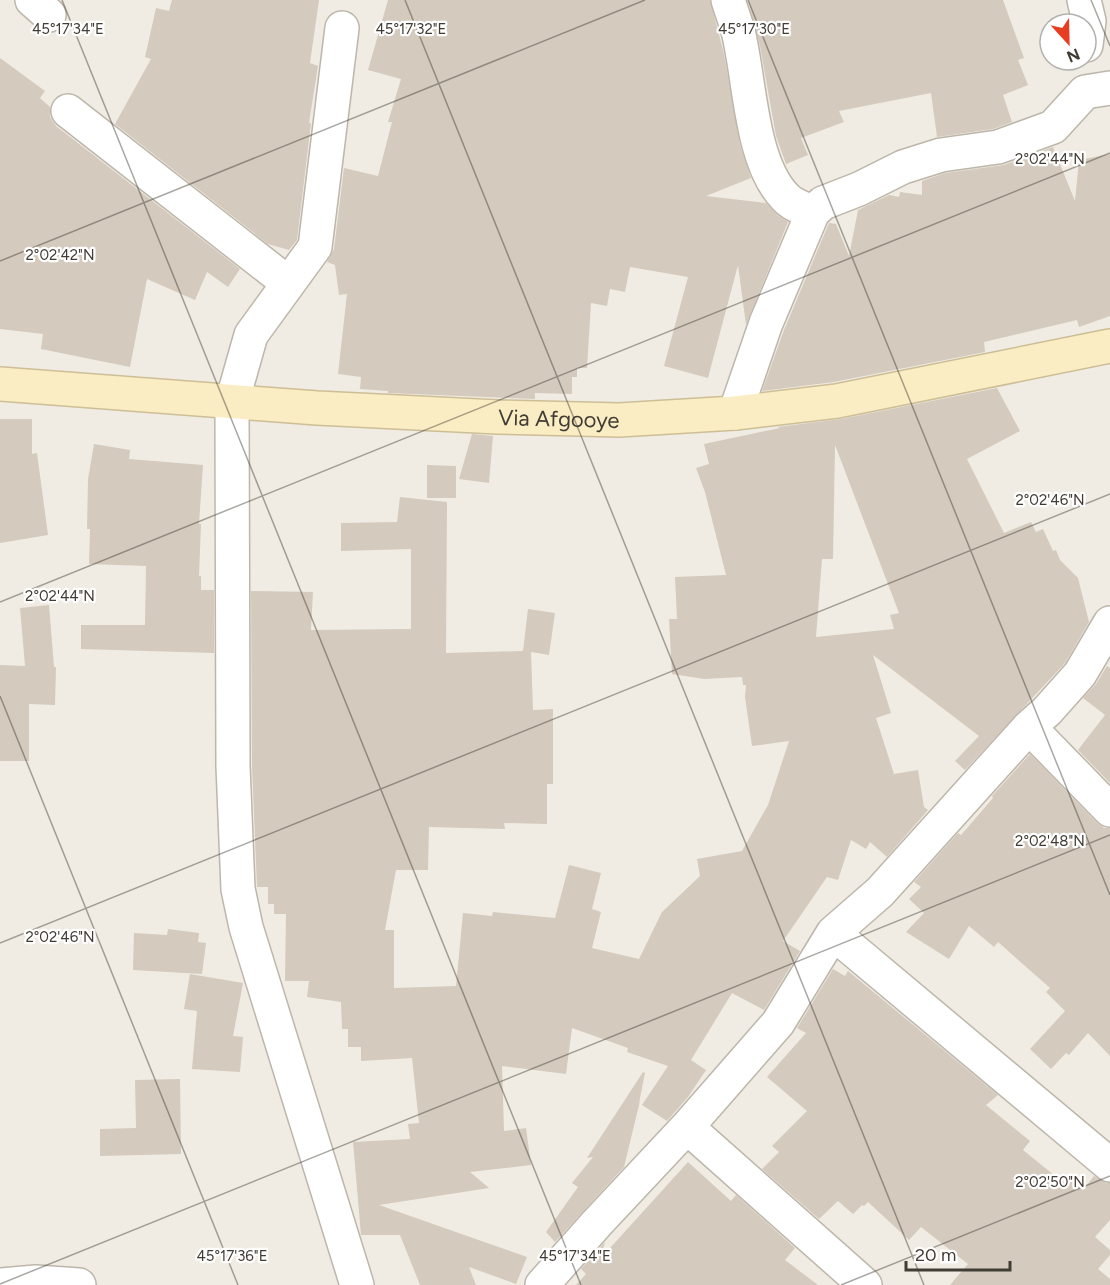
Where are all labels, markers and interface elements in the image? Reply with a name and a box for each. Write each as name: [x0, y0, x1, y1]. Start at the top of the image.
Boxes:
north arrow: [1038, 12, 1098, 72]
text: 45°17'34"E: [32, 20, 104, 38]
text: 45°17'32"E: [376, 20, 446, 38]
text: 45°17'30"E: [718, 20, 790, 38]
text: N: [1064, 44, 1083, 67]
text: 2°02'44"N: [1015, 150, 1085, 168]
text: 2°02'42"N: [25, 246, 95, 264]
street label: Via Afgooye: [498, 404, 620, 434]
text: 2°02'46"N: [1015, 491, 1085, 509]
text: 2°02'44"N: [25, 587, 95, 605]
text: 2°02'48"N: [1015, 832, 1085, 850]
text: 2°02'46"N: [25, 928, 95, 946]
text: 2°02'50"N: [1015, 1173, 1085, 1191]
scale bar: [906, 1234, 1010, 1272]
text: 20 m: [915, 1244, 956, 1266]
text: 45°17'36"E: [196, 1247, 268, 1265]
text: 45°17'34"E: [539, 1247, 611, 1265]

